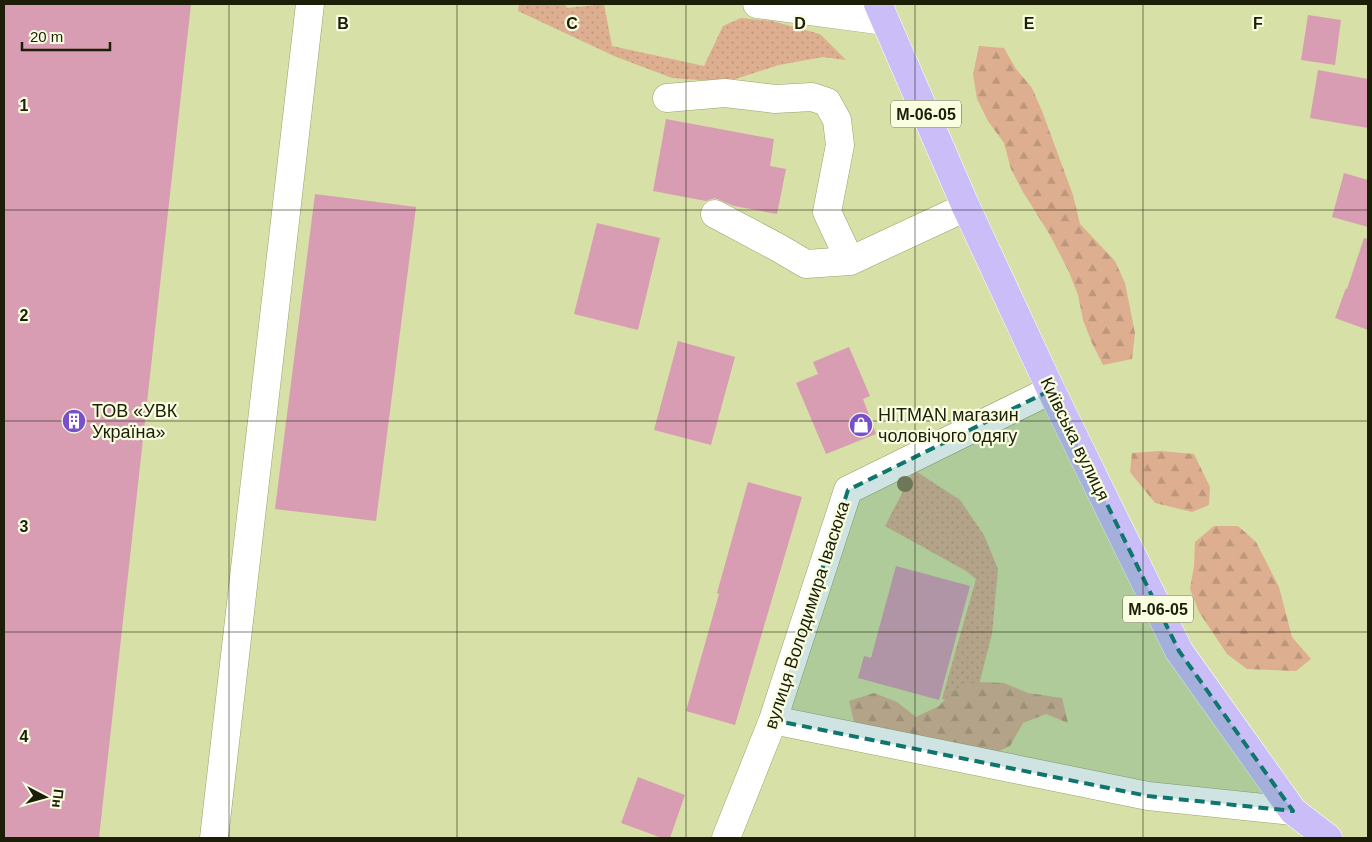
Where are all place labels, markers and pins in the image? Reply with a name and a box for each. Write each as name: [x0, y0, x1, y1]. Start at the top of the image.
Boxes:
place label: ТОВ «УВК Україна»: [92, 401, 178, 442]
place label: HITMAN магазин чоловічого одягу: [878, 405, 1019, 446]
building icon: ТОВ «УВК Україна»: [61, 408, 87, 434]
shop icon: HITMAN магазин чоловічого одягу: [848, 412, 874, 438]

